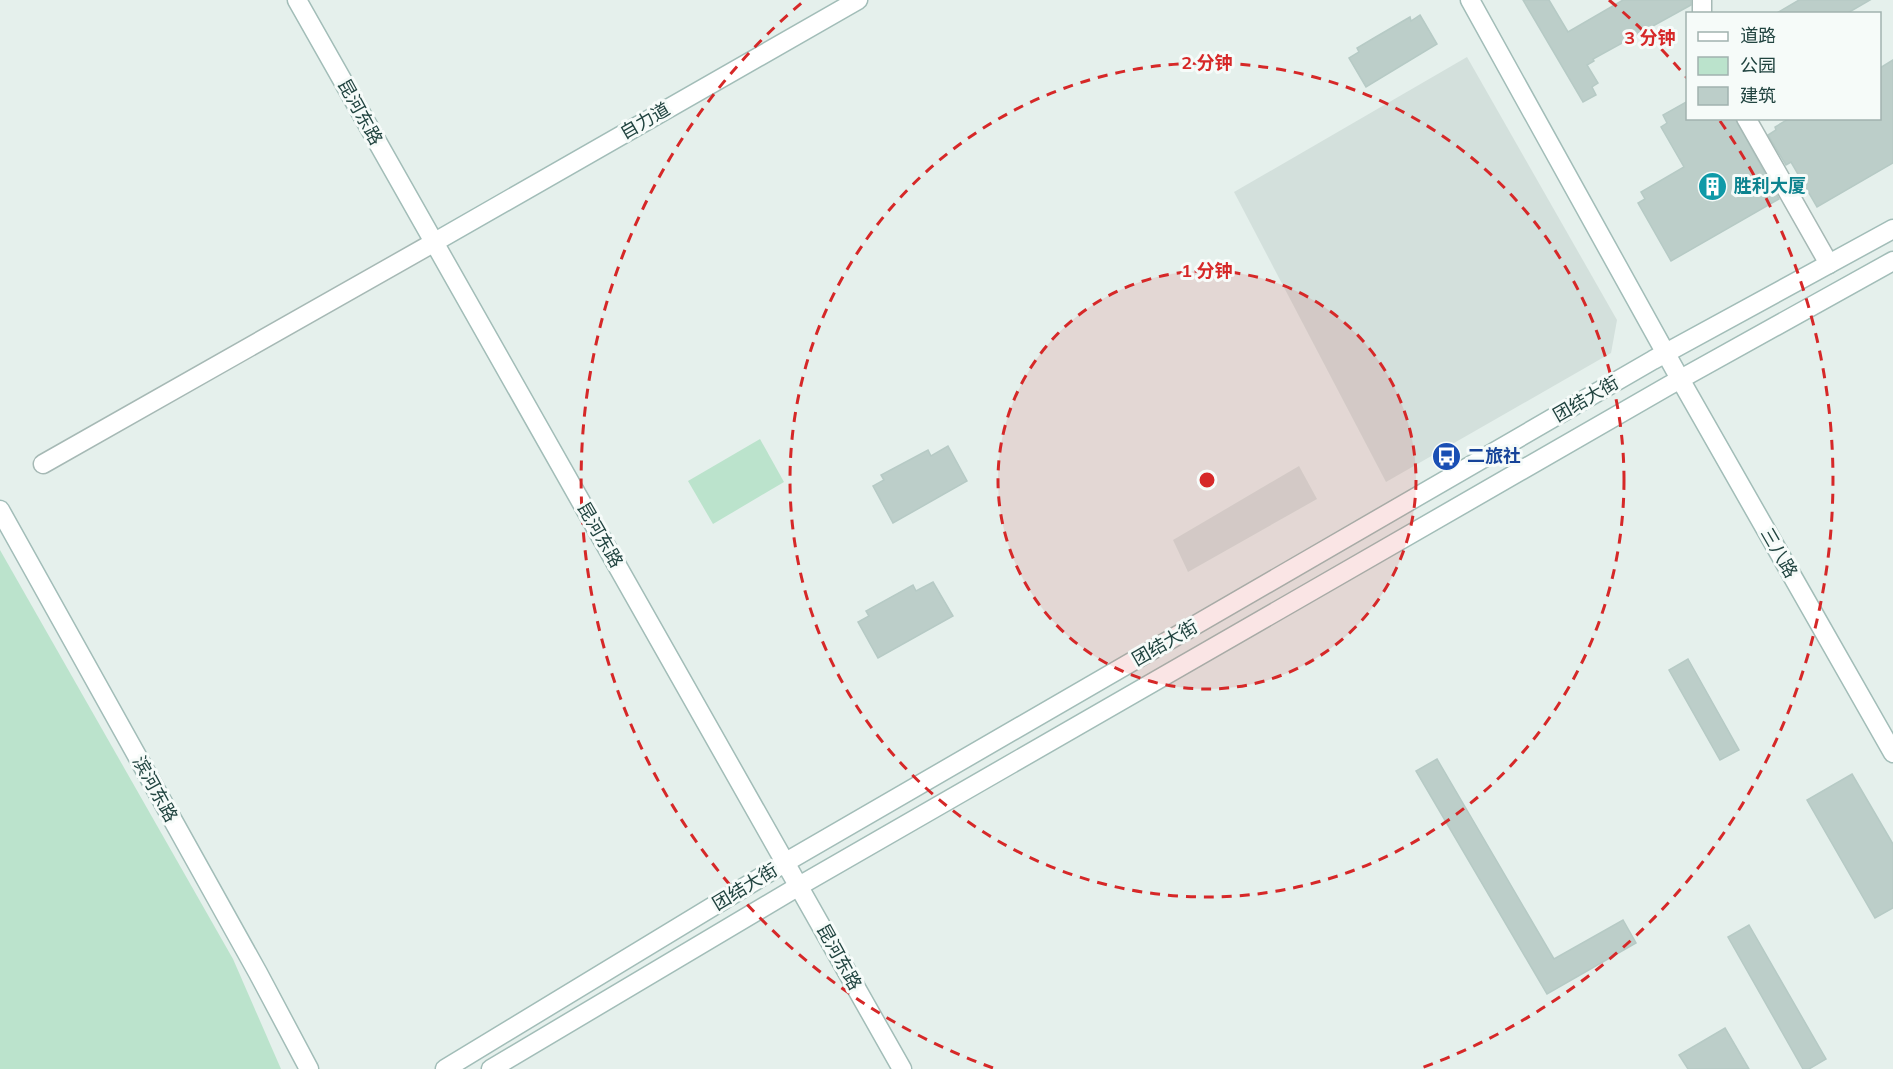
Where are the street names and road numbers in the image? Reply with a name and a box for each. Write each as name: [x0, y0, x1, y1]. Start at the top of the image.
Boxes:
street label: 昆河东路: [333, 75, 388, 149]
street label: 自力道: [616, 97, 674, 144]
street label: 团结大街: [1549, 371, 1623, 427]
street label: 昆河东路: [572, 498, 628, 572]
street label: 三八路: [1756, 524, 1803, 582]
street label: 团结大街: [1128, 615, 1202, 671]
street label: 滨河东路: [128, 752, 183, 826]
street label: 团结大街: [708, 858, 782, 915]
street label: 昆河东路: [812, 920, 867, 994]

